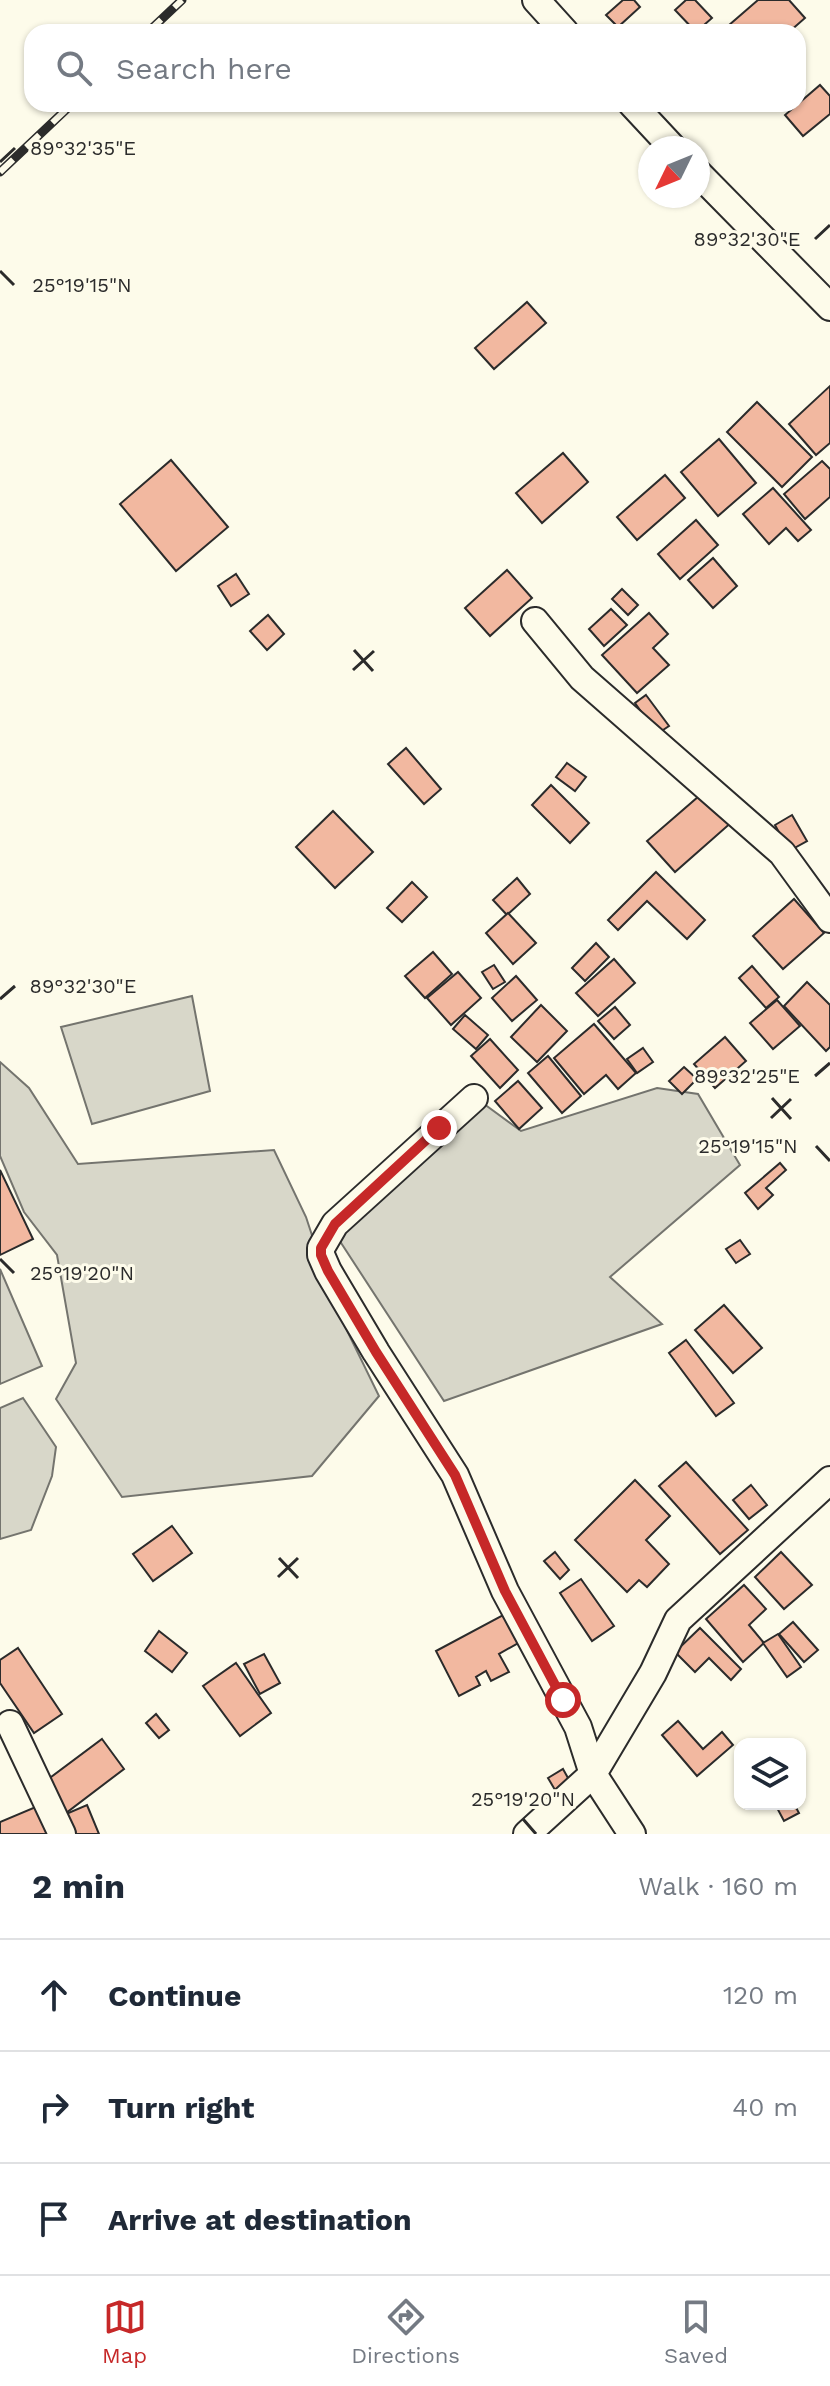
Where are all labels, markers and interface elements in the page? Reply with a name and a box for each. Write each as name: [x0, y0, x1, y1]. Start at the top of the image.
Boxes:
search box: [24, 24, 806, 112]
icon: search: [52, 46, 96, 90]
text: Search here: [116, 51, 292, 86]
text: 89°32'35"E: [30, 136, 136, 160]
north arrow: [638, 136, 710, 208]
text: 89°32'30"E: [694, 227, 800, 251]
text: 25°19'15"N: [32, 273, 132, 297]
text: 89°32'30"E: [30, 974, 136, 998]
text: 89°32'25"E: [694, 1064, 800, 1088]
route end: [421, 1110, 457, 1146]
text: 25°19'15"N: [698, 1134, 798, 1158]
text: 25°19'20"N: [30, 1261, 134, 1285]
route start: [545, 1682, 581, 1718]
map controls: [734, 1738, 806, 1810]
button: layers: [734, 1738, 806, 1810]
text: 25°19'20"N: [471, 1787, 575, 1811]
text: 2 min: [32, 1866, 125, 1906]
text: Walk · 160 m: [638, 1871, 798, 1901]
icon: ahead: [32, 1973, 76, 2017]
text: Continue: [108, 1978, 241, 2013]
text: 120 m: [723, 1980, 798, 2010]
icon: right: [32, 2085, 76, 2129]
text: Turn right: [108, 2090, 254, 2125]
text: 40 m: [732, 2092, 798, 2122]
icon: arrive: [32, 2197, 76, 2241]
text: Arrive at destination: [108, 2202, 412, 2237]
tab: Map: [102, 2295, 147, 2368]
tab: Directions: [351, 2295, 460, 2368]
tab: Saved: [664, 2295, 728, 2368]

